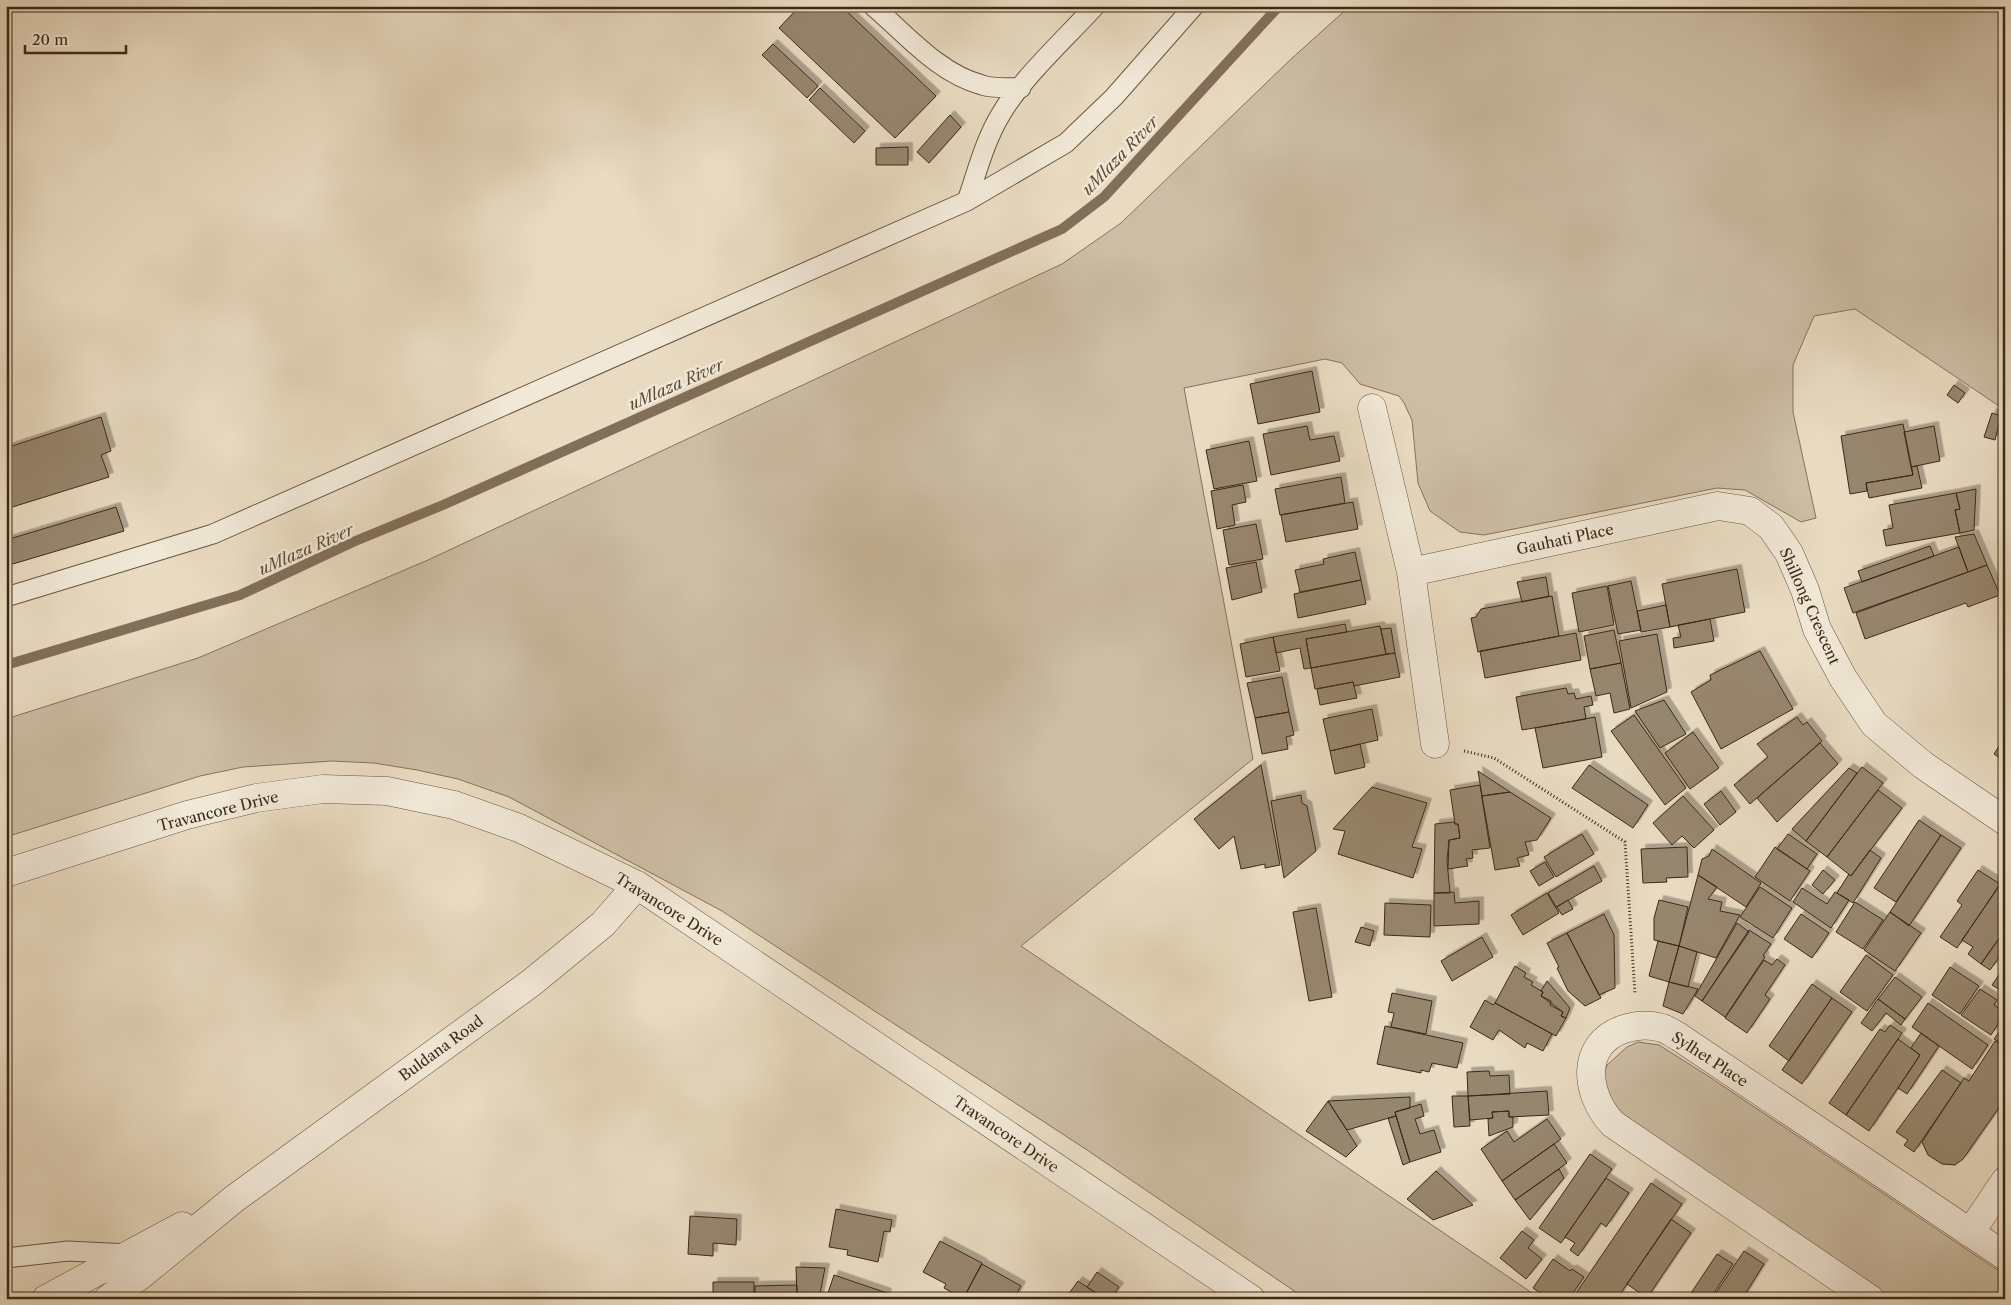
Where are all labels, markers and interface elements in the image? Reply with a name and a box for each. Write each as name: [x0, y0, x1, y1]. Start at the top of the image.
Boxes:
scale bar: [25, 22, 126, 54]
text: 20 m: [32, 30, 68, 49]
water label: uMlaza River: [1077, 110, 1164, 199]
water label: uMlaza River: [625, 353, 728, 414]
water label: uMlaza River: [255, 518, 358, 579]
street label: Gauhati Place: [1515, 519, 1615, 559]
street label: Shillong Crescent: [1776, 545, 1845, 668]
street label: Travancore Drive: [156, 787, 280, 835]
street label: Travancore Drive: [612, 868, 726, 950]
street label: Buldana Road: [395, 1011, 487, 1085]
street label: Sylhet Place: [1668, 1027, 1752, 1091]
street label: Travancore Drive: [949, 1092, 1063, 1176]

